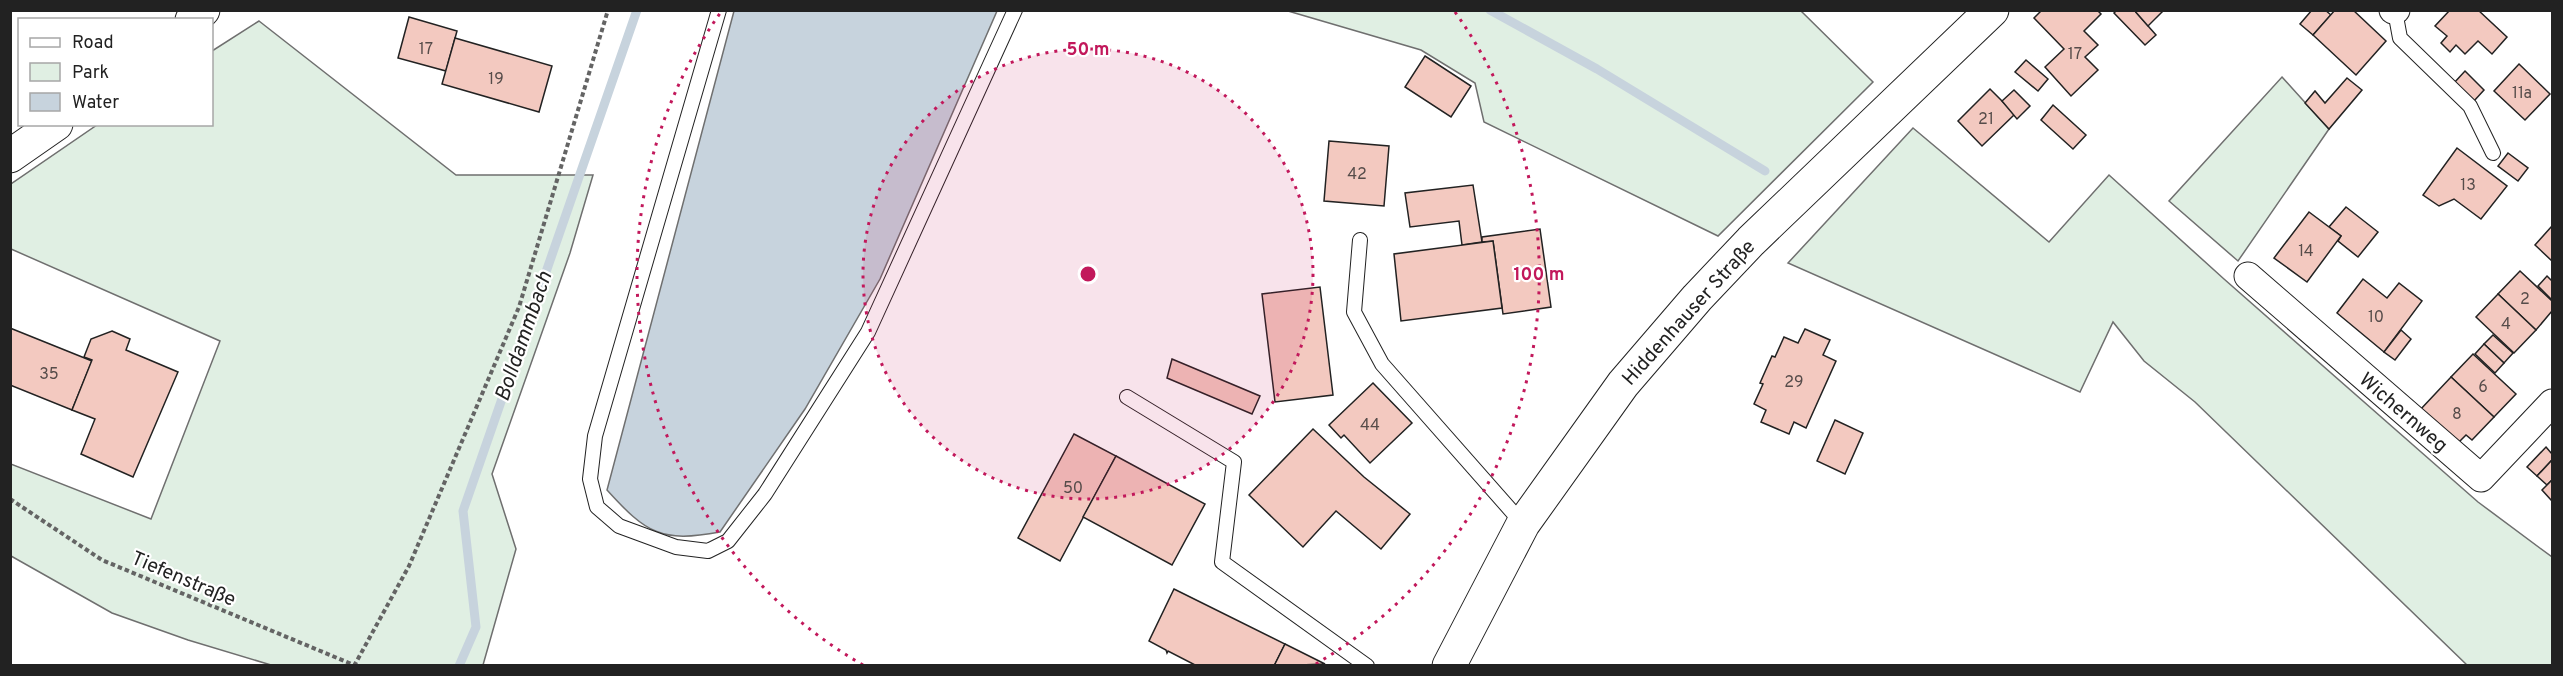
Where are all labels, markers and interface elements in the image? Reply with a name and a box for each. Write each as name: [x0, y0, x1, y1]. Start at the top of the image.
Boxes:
legend: [18, 18, 213, 126]
text: Road: [72, 32, 114, 55]
text: 50 m: [1066, 39, 1110, 62]
house number: 17: [419, 40, 433, 60]
house number: 17: [2068, 45, 2082, 65]
text: Park: [72, 62, 109, 85]
house number: 19: [488, 70, 504, 90]
house number: 11a: [2512, 84, 2532, 104]
text: Water: [72, 92, 119, 115]
house number: 21: [1978, 110, 1994, 130]
house number: 42: [1347, 165, 1367, 185]
house number: 13: [2460, 176, 2476, 196]
street label: Hiddenhauser Straße: [1617, 235, 1762, 392]
house number: 14: [2298, 242, 2314, 262]
centre of rings: [1078, 264, 1098, 284]
text: 100 m: [1513, 264, 1565, 287]
water label: Bolldammbach: [490, 267, 559, 405]
house number: 2: [2520, 290, 2530, 310]
house number: 10: [2368, 308, 2384, 328]
house number: 4: [2501, 315, 2511, 335]
house number: 35: [39, 365, 59, 385]
street label: Wichernweg: [2353, 368, 2453, 459]
house number: 29: [1784, 373, 1804, 393]
house number: 6: [2478, 378, 2488, 398]
house number: 8: [2452, 405, 2462, 425]
house number: 44: [1360, 416, 1380, 436]
house number: 50: [1063, 479, 1083, 499]
street label: Tiefenstraße: [127, 546, 239, 614]

